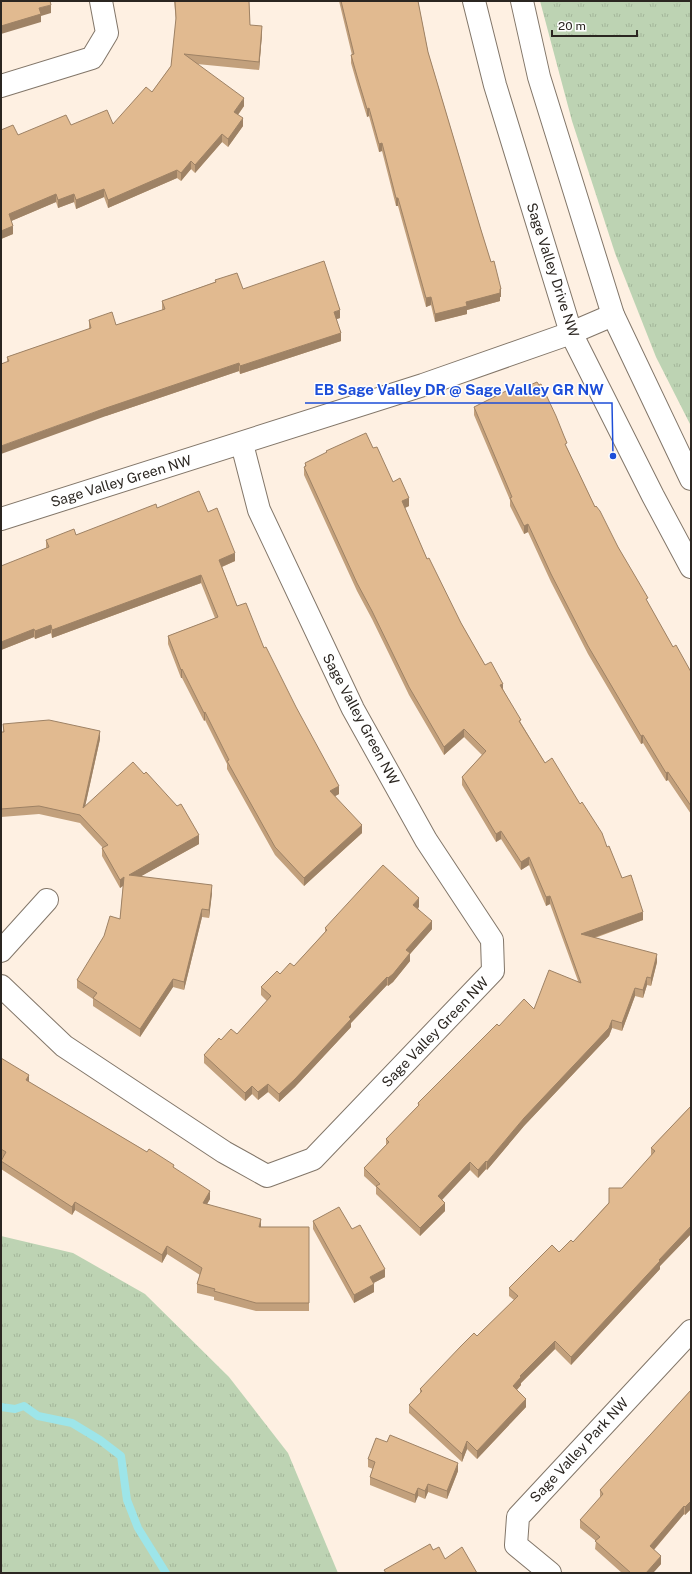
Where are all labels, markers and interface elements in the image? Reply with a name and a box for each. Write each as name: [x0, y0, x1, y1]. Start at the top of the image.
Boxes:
scale bar: [552, 12, 637, 38]
text: 20 m: [558, 19, 586, 33]
street label: Sage Valley Drive NW: [524, 201, 582, 340]
callout: EB Sage Valley DR @ Sage Valley GR NW: [305, 376, 612, 403]
text: EB Sage Valley DR @ Sage Valley GR NW: [314, 381, 604, 398]
street label: Sage Valley Green NW: [49, 452, 194, 510]
street label: Sage Valley Green NW: [320, 651, 403, 788]
street label: Sage Valley Green NW: [378, 973, 492, 1090]
street label: Sage Valley Park NW: [527, 1394, 632, 1505]

